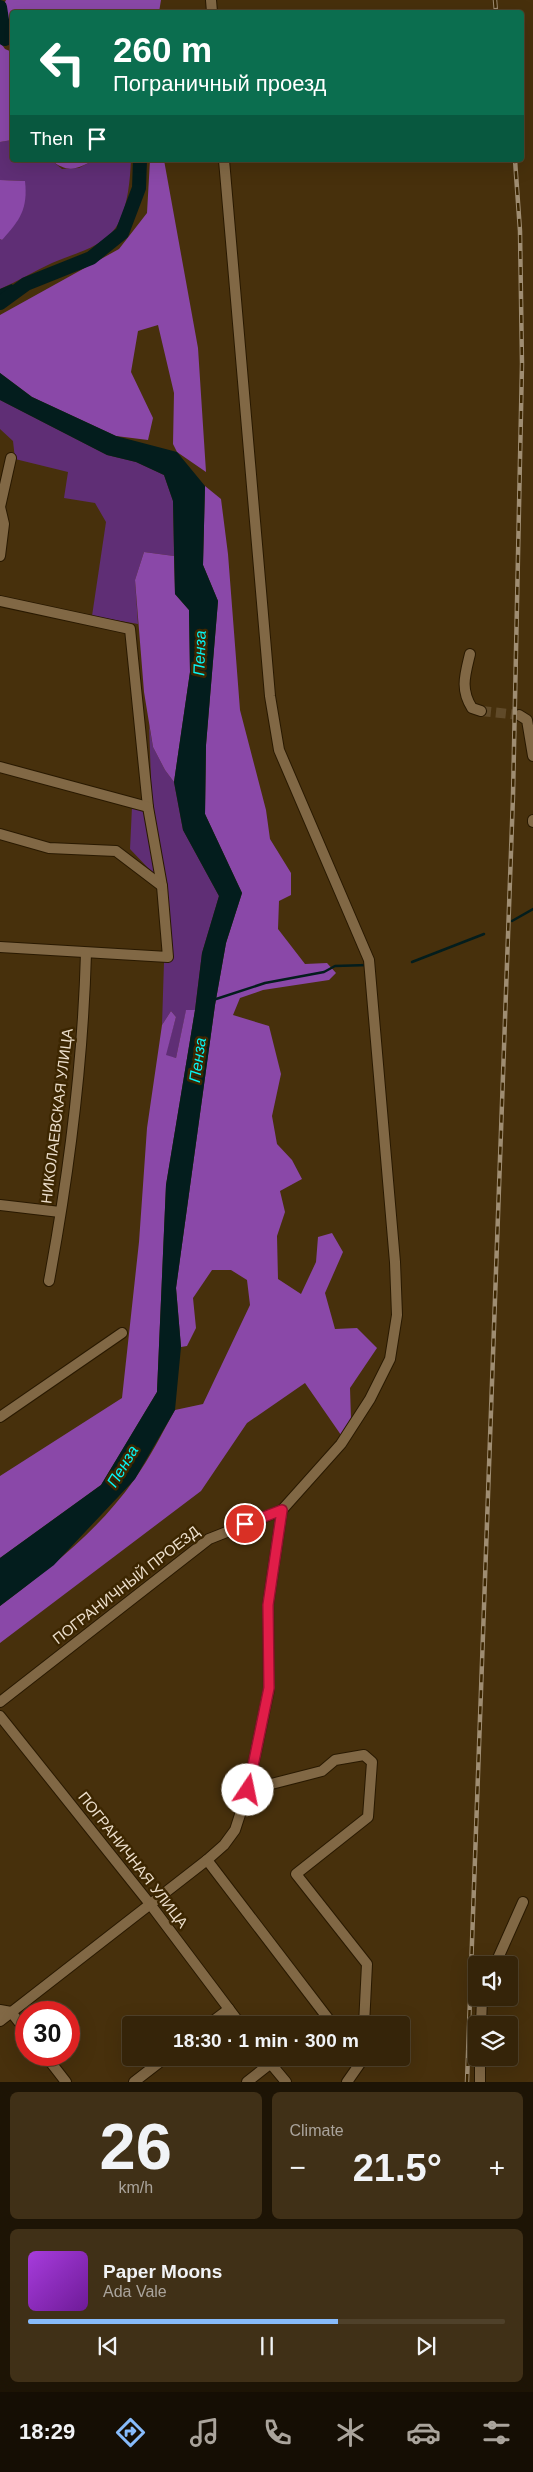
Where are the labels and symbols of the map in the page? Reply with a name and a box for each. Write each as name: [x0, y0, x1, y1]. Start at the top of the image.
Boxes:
water label: Пенза: [190, 630, 209, 676]
street label: НИКОЛАЕВСКАЯ УЛИЦА: [37, 1027, 76, 1205]
water label: Пенза: [186, 1036, 209, 1084]
water label: Пенза: [103, 1442, 141, 1490]
pin: [224, 1503, 266, 1545]
street label: ПОГРАНИЧНЫЙ ПРОЕЗД: [49, 1522, 202, 1647]
position arrow: [221, 1763, 273, 1815]
street label: ПОГРАНИЧНАЯ УЛИЦА: [75, 1788, 192, 1931]
speed limit sign: 30: [15, 2001, 80, 2066]

